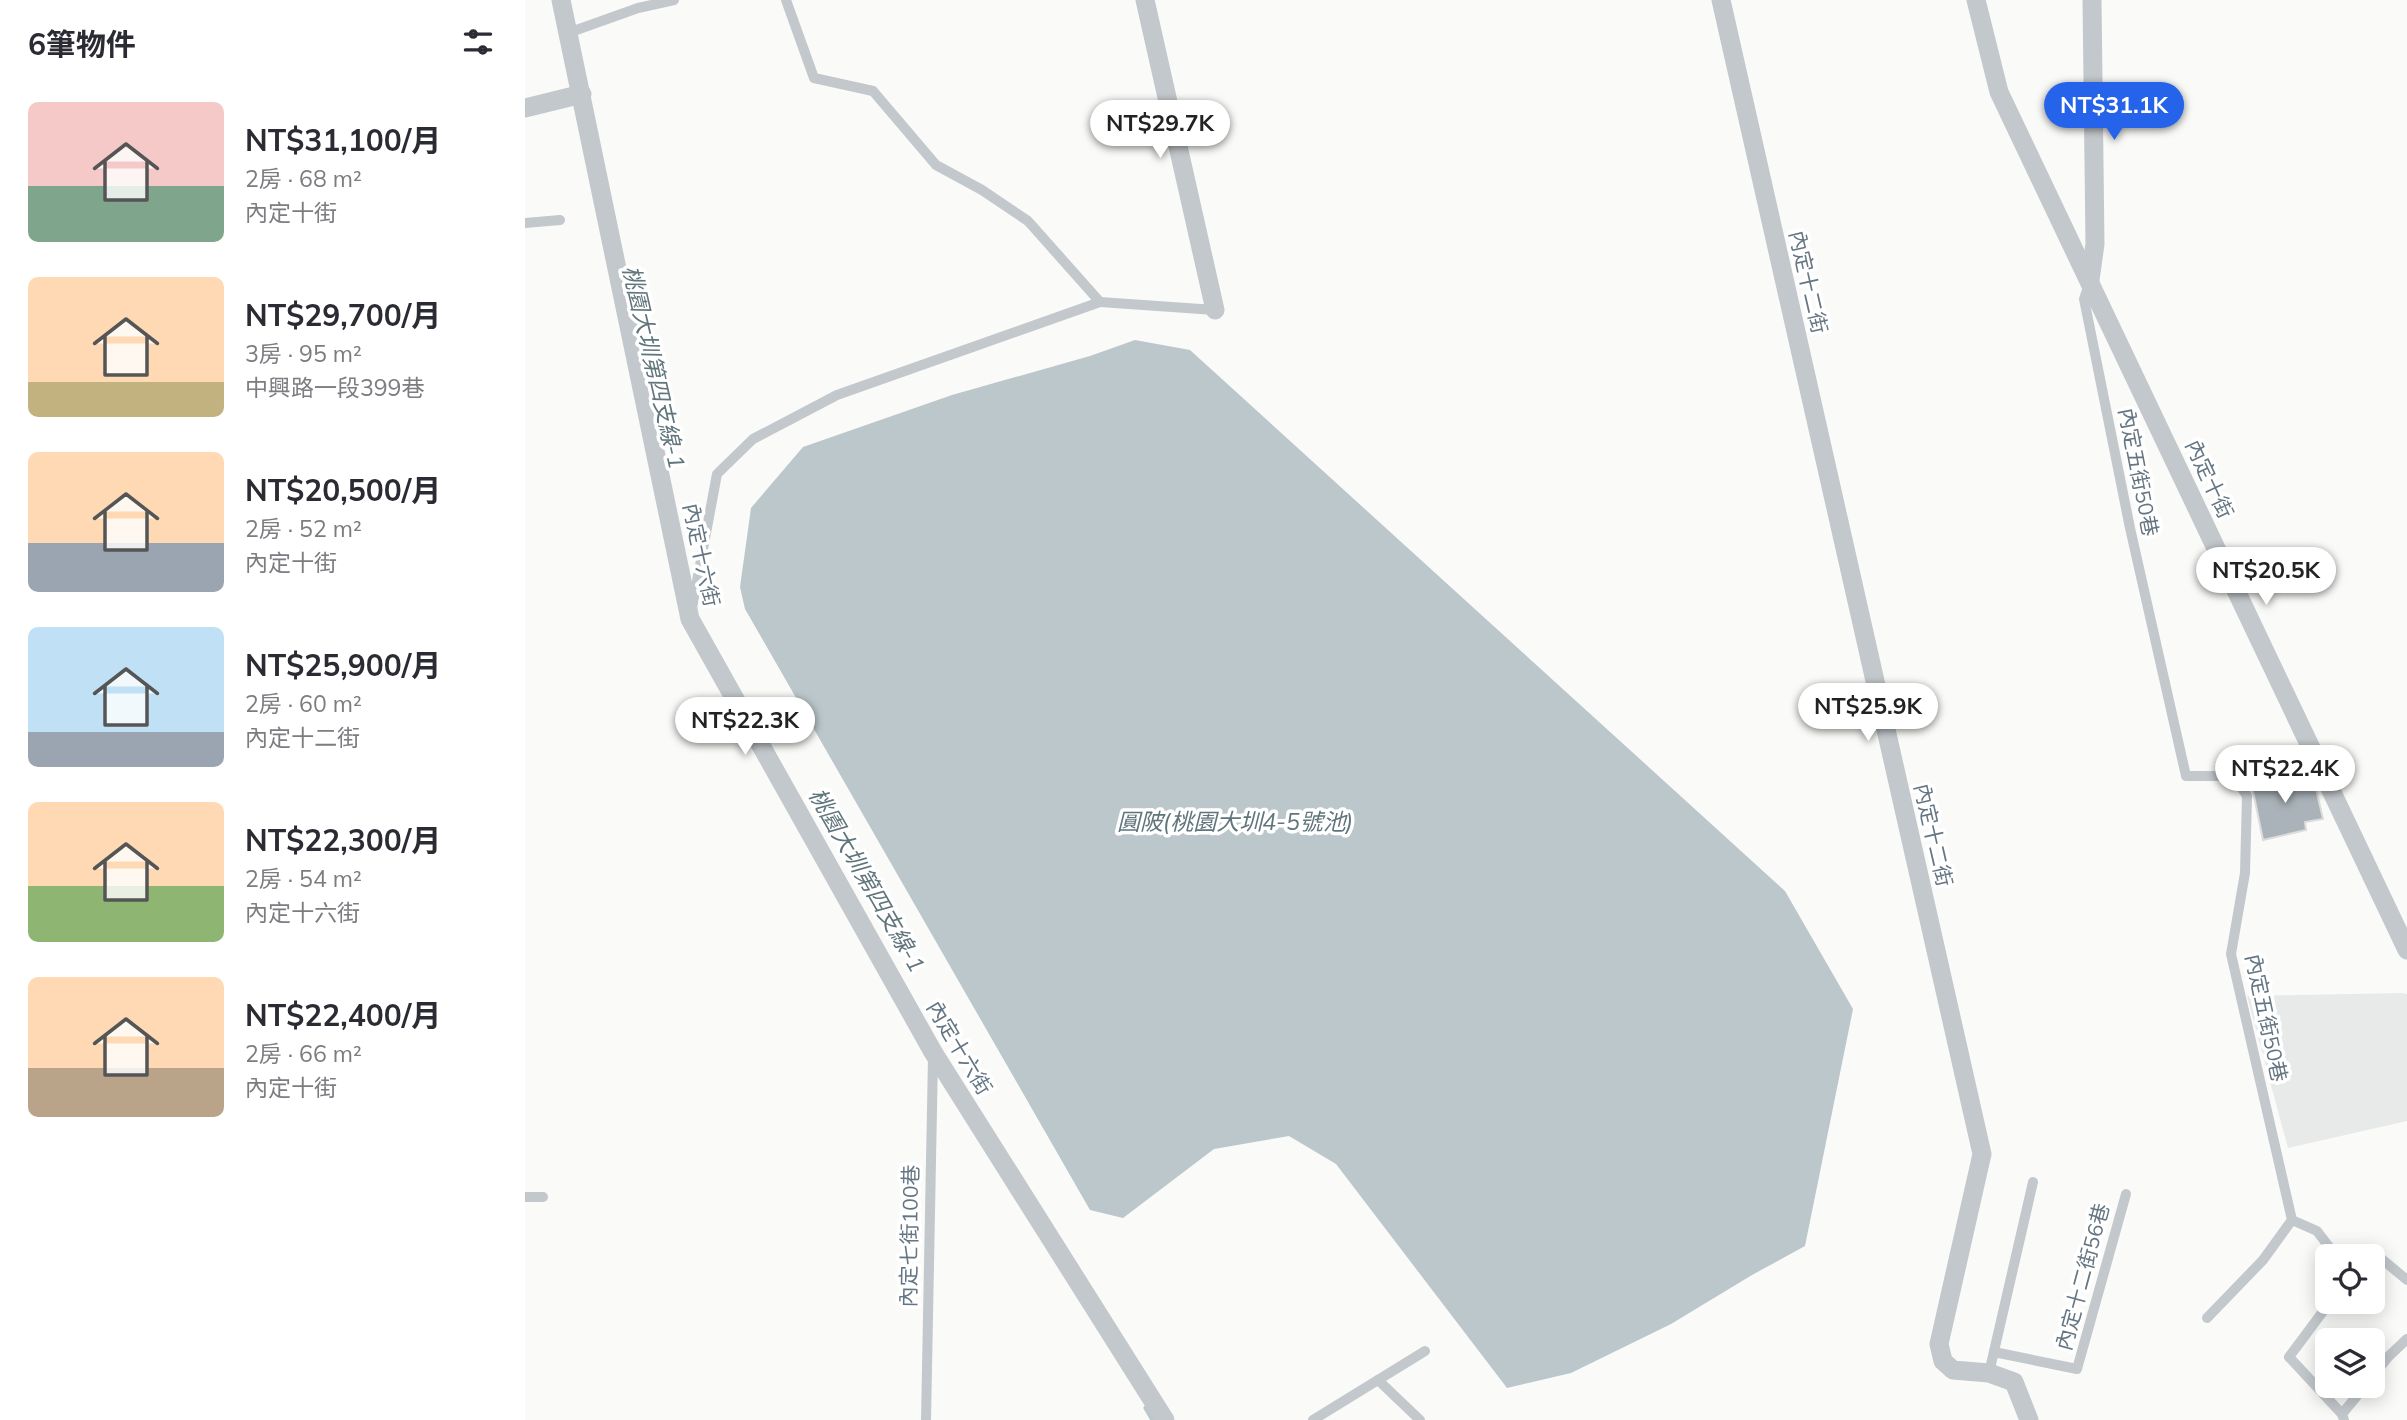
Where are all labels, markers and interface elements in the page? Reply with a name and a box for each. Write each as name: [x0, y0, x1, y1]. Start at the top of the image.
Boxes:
icon: filters: [459, 23, 497, 61]
text: 6筆物件: [28, 25, 136, 63]
pin: NT$31.1K: [2042, 82, 2186, 142]
text: NT$31.1K: [2060, 90, 2168, 119]
pin: NT$29.7K: [1088, 100, 1232, 160]
text: NT$29.7K: [1106, 108, 1214, 137]
text: NT$31,100/月: [245, 121, 441, 159]
icon: home: [84, 130, 168, 214]
text: 2房 · 68 m²: [245, 164, 362, 193]
text: 內定十街: [245, 198, 337, 227]
street label: 內定十二街: [1784, 228, 1833, 336]
water label: 桃園大圳第四支線-1: [617, 262, 692, 471]
text: NT$29,700/月: [245, 296, 441, 334]
icon: home: [84, 305, 168, 389]
text: 3房 · 95 m²: [245, 339, 362, 368]
text: 中興路一段399巷: [245, 373, 424, 402]
street label: 內定五街50巷: [2114, 405, 2164, 538]
street label: 內定十街: [2180, 435, 2239, 522]
text: NT$20,500/月: [245, 471, 441, 509]
icon: home: [84, 480, 168, 564]
street label: 內定十六街: [678, 501, 726, 609]
text: 2房 · 52 m²: [245, 514, 362, 543]
text: 內定十街: [245, 548, 337, 577]
pin: NT$20.5K: [2194, 548, 2338, 607]
text: NT$20.5K: [2212, 555, 2320, 584]
text: NT$25,900/月: [245, 646, 441, 684]
icon: home: [84, 655, 168, 739]
pin: NT$25.9K: [1796, 684, 1940, 743]
text: 2房 · 60 m²: [245, 689, 362, 718]
text: NT$25.9K: [1814, 691, 1922, 720]
pin: NT$22.3K: [673, 698, 817, 757]
text: NT$22.3K: [691, 705, 799, 734]
text: 內定十二街: [245, 723, 360, 752]
pin: NT$22.4K: [2213, 746, 2357, 805]
text: NT$22.4K: [2231, 753, 2339, 782]
street label: 內定十二街: [1909, 781, 1958, 889]
water label: 桃園大圳第四支線-1: [803, 783, 932, 977]
water label: 圓陂(桃園大圳4-5號池): [1117, 807, 1353, 836]
text: NT$22,300/月: [245, 821, 441, 859]
icon: home: [84, 830, 168, 914]
text: 2房 · 54 m²: [245, 864, 362, 893]
text: 內定十六街: [245, 898, 360, 927]
street label: 內定五街50巷: [2241, 951, 2293, 1084]
text: NT$22,400/月: [245, 996, 441, 1034]
street label: 內定十六街: [922, 996, 998, 1099]
icon: home: [84, 1005, 168, 1089]
text: 2房 · 66 m²: [245, 1039, 362, 1068]
text: 內定十街: [245, 1073, 337, 1102]
street label: 內定七街100巷: [895, 1164, 923, 1308]
street label: 內定十二街56巷: [2050, 1200, 2114, 1353]
map controls: [2315, 1244, 2385, 1398]
button: locate: [2315, 1244, 2385, 1314]
button: layers: [2315, 1328, 2385, 1398]

